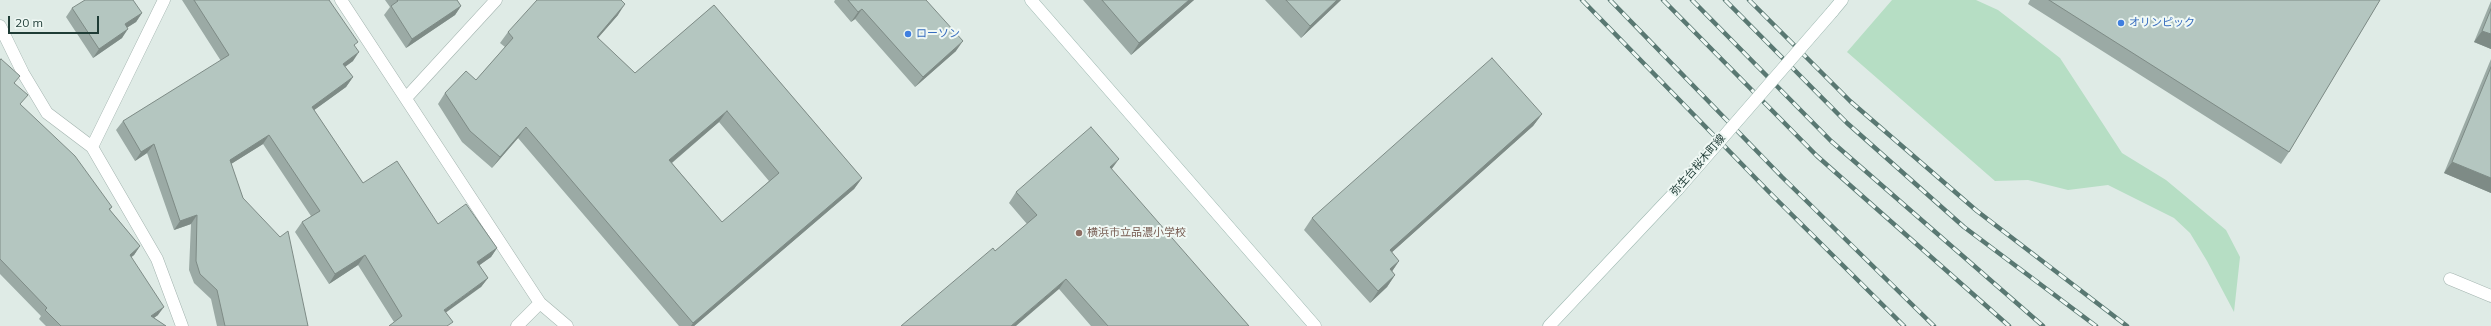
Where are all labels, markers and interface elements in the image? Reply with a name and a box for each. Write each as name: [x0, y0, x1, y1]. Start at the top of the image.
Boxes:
scale bar: [10, 8, 101, 34]
text: 20 m: [15, 15, 43, 30]
place label: オリンピック: [2129, 16, 2195, 30]
marker: オリンピック: [2116, 18, 2126, 28]
place label: ローソン: [916, 27, 960, 41]
marker: ローソン: [903, 29, 913, 39]
street label: 弥生台桜木町線: [1668, 132, 1728, 198]
place label: 横浜市立品濃小学校: [1087, 226, 1186, 240]
marker: 横浜市立品濃小学校: [1074, 228, 1084, 238]

